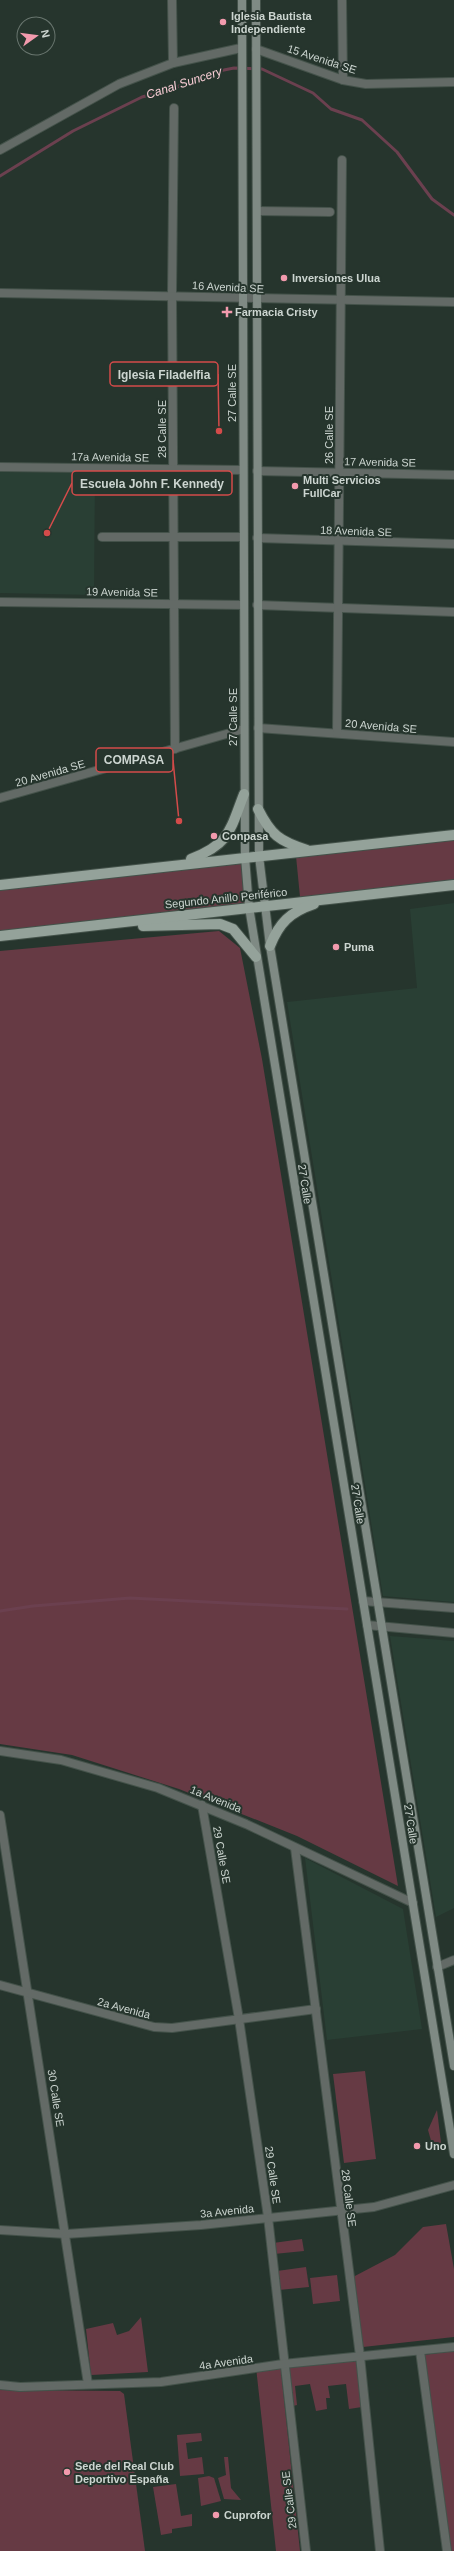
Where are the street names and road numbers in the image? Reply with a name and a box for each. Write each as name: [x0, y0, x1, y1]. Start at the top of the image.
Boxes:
street label: 15 Avenida SE: [286, 42, 358, 76]
street label: 16 Avenida SE: [192, 279, 264, 295]
street label: 27 Calle SE: [226, 364, 238, 422]
street label: 28 Calle SE: [156, 400, 168, 458]
street label: 26 Calle SE: [323, 406, 335, 464]
street label: 17a Avenida SE: [71, 450, 149, 464]
street label: 17 Avenida SE: [344, 455, 416, 469]
street label: 18 Avenida SE: [320, 524, 392, 538]
street label: 19 Avenida SE: [86, 585, 158, 599]
street label: 27 Calle SE: [227, 688, 239, 746]
street label: 20 Avenida SE: [345, 717, 417, 735]
street label: 20 Avenida SE: [14, 757, 86, 789]
street label: Segundo Anillo Periférico: [164, 886, 288, 910]
street label: 27 Calle: [296, 1163, 314, 1205]
street label: 27 Calle: [349, 1483, 367, 1525]
street label: 1a Avenida: [189, 1783, 244, 1815]
street label: 27 Calle: [402, 1803, 420, 1845]
street label: 29 Calle SE: [211, 1825, 233, 1885]
street label: 2a Avenida: [96, 1995, 153, 2021]
street label: 30 Calle SE: [46, 2068, 66, 2128]
street label: 29 Calle SE: [263, 2145, 283, 2205]
street label: 28 Calle SE: [340, 2168, 358, 2228]
street label: 3a Avenida: [199, 2202, 255, 2220]
street label: 4a Avenida: [198, 2352, 255, 2372]
street label: 29 Calle SE: [280, 2470, 298, 2530]

